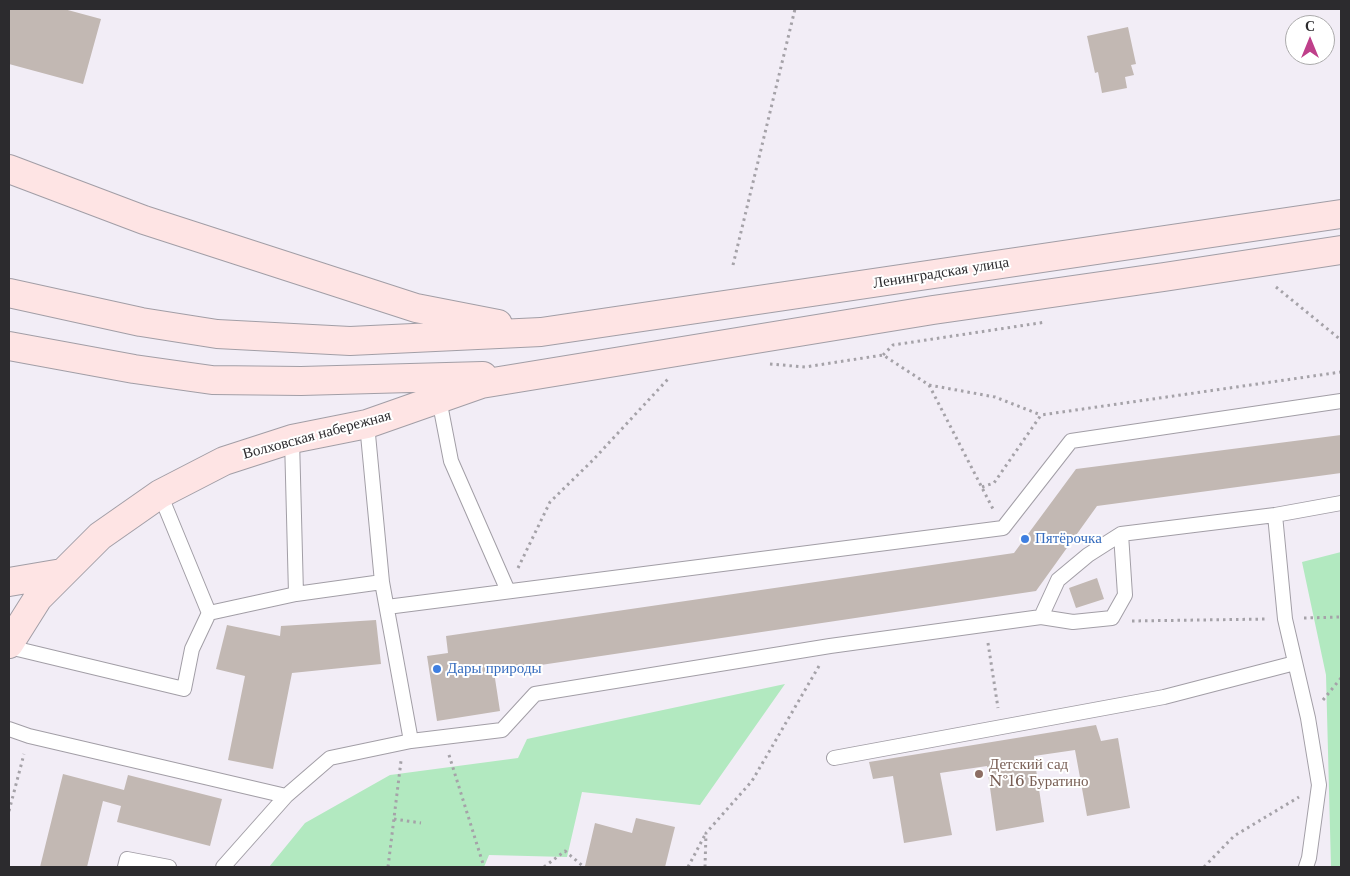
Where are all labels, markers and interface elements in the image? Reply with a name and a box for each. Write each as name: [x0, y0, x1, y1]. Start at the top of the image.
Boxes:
north arrow: [1285, 15, 1335, 65]
text: С: [1305, 17, 1315, 35]
street label: Ленинградская улица: [872, 253, 1010, 293]
street label: Волховская набережная: [241, 407, 393, 463]
place label: Пятёрочка: [1035, 530, 1102, 548]
marker: Пятёрочка: [1019, 533, 1031, 545]
place label: Дары природы: [447, 660, 542, 678]
marker: Дары природы: [431, 663, 443, 675]
place label: Детский сад №16 Буратино: [989, 756, 1089, 791]
marker: Детский сад №16 Буратино: [973, 768, 985, 780]

